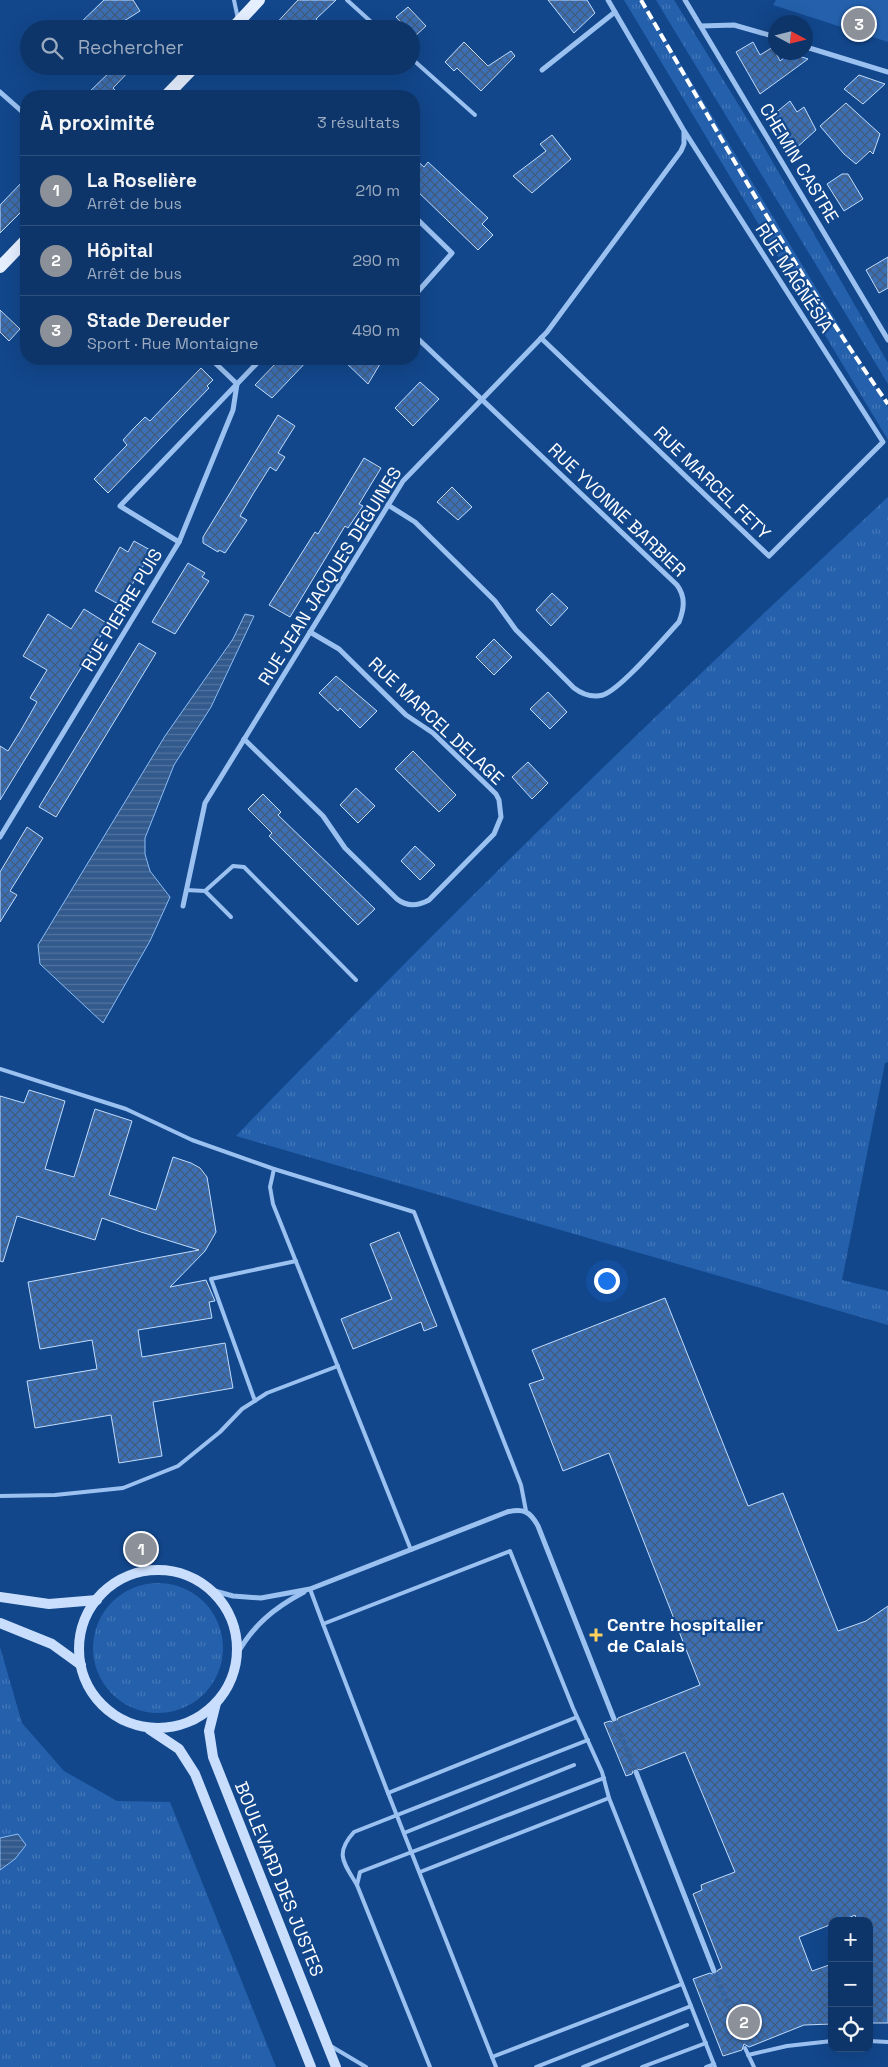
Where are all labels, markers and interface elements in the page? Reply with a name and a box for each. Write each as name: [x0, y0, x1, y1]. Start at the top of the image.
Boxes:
pin: 3: [843, 5, 875, 43]
north arrow: [768, 15, 813, 60]
search box: [20, 20, 420, 75]
icon: search: [38, 34, 66, 62]
text: Rechercher: [78, 35, 184, 60]
street label: CHEMIN CASTRE: [755, 99, 844, 227]
text: À proximité: [40, 109, 155, 136]
text: 3 résultats: [317, 112, 400, 133]
text: La Roselière: [87, 168, 197, 193]
text: 1: [52, 180, 60, 201]
text: 210 m: [356, 180, 400, 201]
text: Arrêt de bus: [87, 193, 182, 214]
street label: RUE MAGNÉSIA: [751, 219, 838, 337]
text: Hôpital: [87, 238, 153, 263]
text: 2: [51, 250, 61, 271]
text: 290 m: [352, 250, 400, 271]
text: Arrêt de bus: [87, 263, 182, 284]
text: Stade Dereuder: [87, 308, 230, 333]
text: 3: [51, 320, 61, 341]
text: 490 m: [352, 320, 400, 341]
text: Sport · Rue Montaigne: [87, 333, 258, 354]
street label: RUE MARCEL FETY: [649, 421, 776, 544]
street label: RUE YVONNE BARBIER: [544, 438, 691, 581]
street label: RUE JEAN JACQUES DEGUINES: [253, 462, 406, 689]
street label: RUE PIERRE PUIS: [76, 544, 167, 675]
street label: RUE MARCEL DELAGE: [364, 652, 509, 789]
your location: [594, 1268, 620, 1294]
pin: 1: [125, 1530, 157, 1568]
place label: Centre hospitalier de Calais: [607, 1613, 763, 1657]
marker: Centre hospitalier de Calais: [589, 1628, 603, 1642]
street label: BOULEVARD DES JUSTES: [230, 1778, 329, 1980]
map controls: [828, 1917, 873, 2052]
button: +: [828, 1917, 873, 1962]
button: −: [828, 1962, 873, 2007]
pin: 2: [728, 2003, 760, 2041]
button: locate: [828, 2007, 873, 2052]

